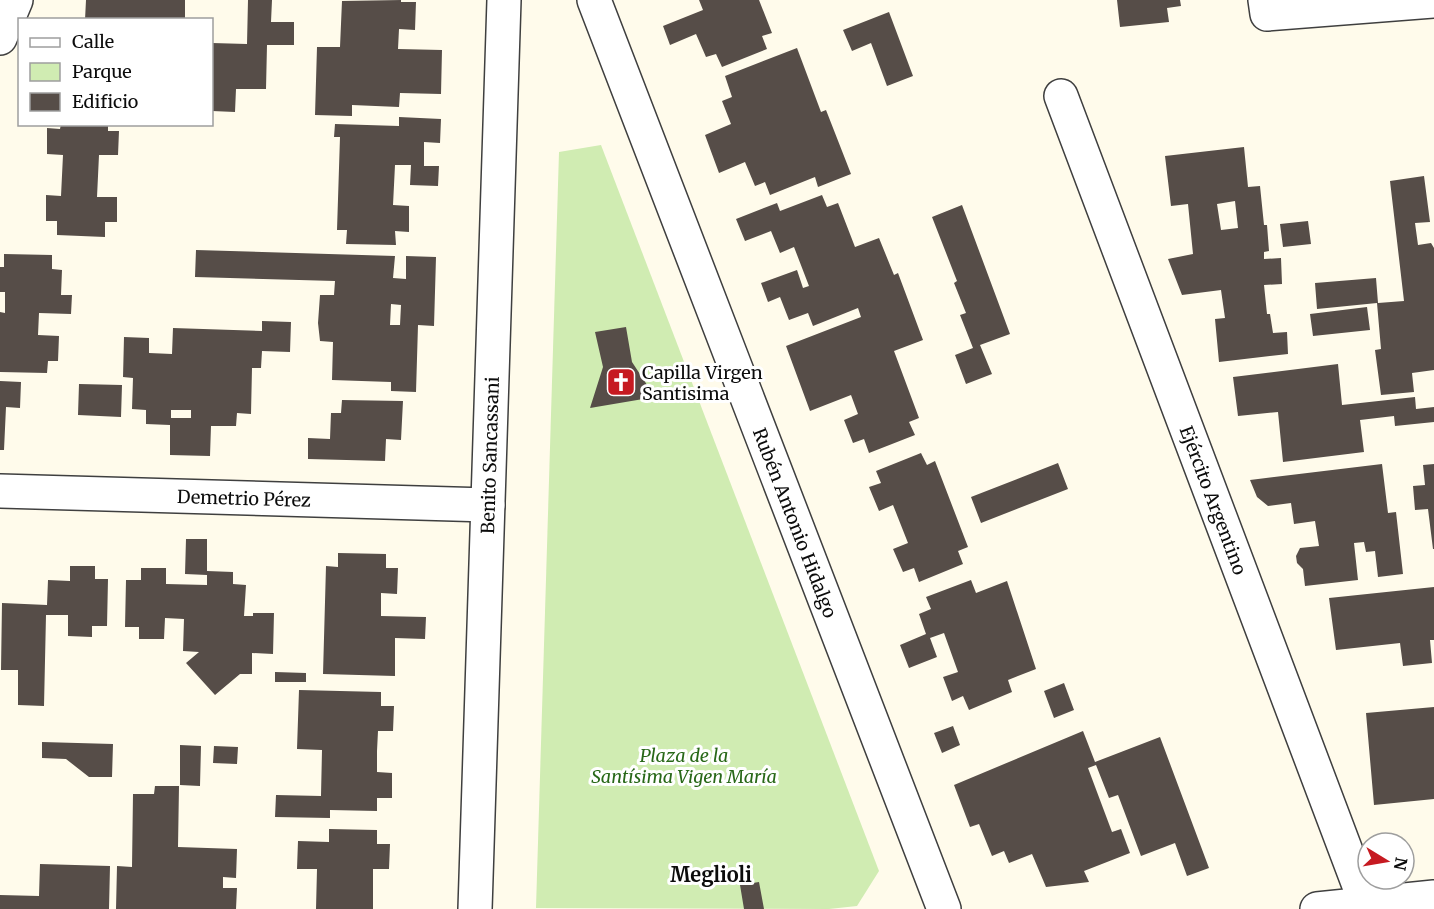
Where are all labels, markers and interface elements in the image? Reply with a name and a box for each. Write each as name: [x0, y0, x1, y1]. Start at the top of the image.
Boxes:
legend: [18, 18, 213, 126]
text: Calle: [72, 30, 114, 53]
text: Parque: [72, 60, 132, 83]
text: Edificio: [72, 90, 138, 113]
place label: Capilla Virgen Santisima: [642, 361, 763, 405]
church icon: Capilla Virgen Santisima: [605, 366, 637, 398]
street label: Benito Sancassani: [475, 376, 503, 534]
street label: Ejército Argentino: [1175, 422, 1252, 578]
street label: Rubén Antonio Hidalgo: [748, 424, 842, 621]
street label: Demetrio Pérez: [177, 485, 311, 511]
park label: Plaza de la Santísima Vigen María: [591, 744, 777, 788]
north arrow: [1356, 831, 1416, 891]
text: N: [1390, 856, 1412, 872]
district label: Meglioli: [670, 862, 752, 887]

